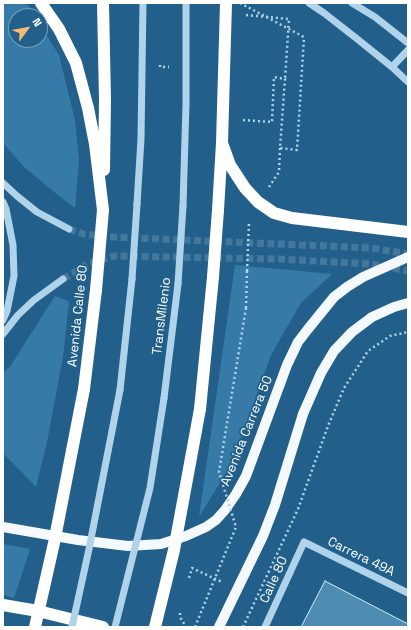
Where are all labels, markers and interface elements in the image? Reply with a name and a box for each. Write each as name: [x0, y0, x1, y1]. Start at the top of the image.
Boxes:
north arrow: [8, 8, 48, 48]
text: N: [29, 15, 45, 29]
street label: Avenida Calle 80: [65, 264, 91, 368]
street label: TransMilenio: [149, 276, 175, 356]
street label: Avenida Carrera 50: [218, 374, 276, 488]
street label: Carrera 49A: [325, 534, 397, 580]
street label: Calle 80: [257, 554, 291, 606]

